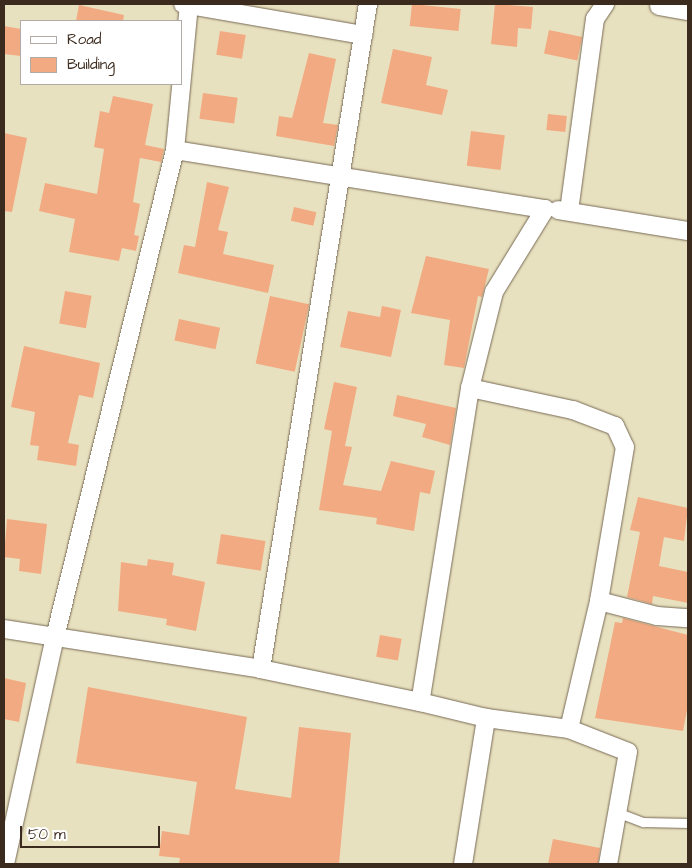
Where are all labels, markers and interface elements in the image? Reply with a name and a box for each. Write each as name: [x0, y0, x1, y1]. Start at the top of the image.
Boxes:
legend: [20, 20, 182, 85]
text: Road: [67, 29, 101, 50]
text: Building: [67, 54, 115, 75]
scale bar: [22, 816, 162, 848]
text: 50 m: [28, 824, 66, 845]

